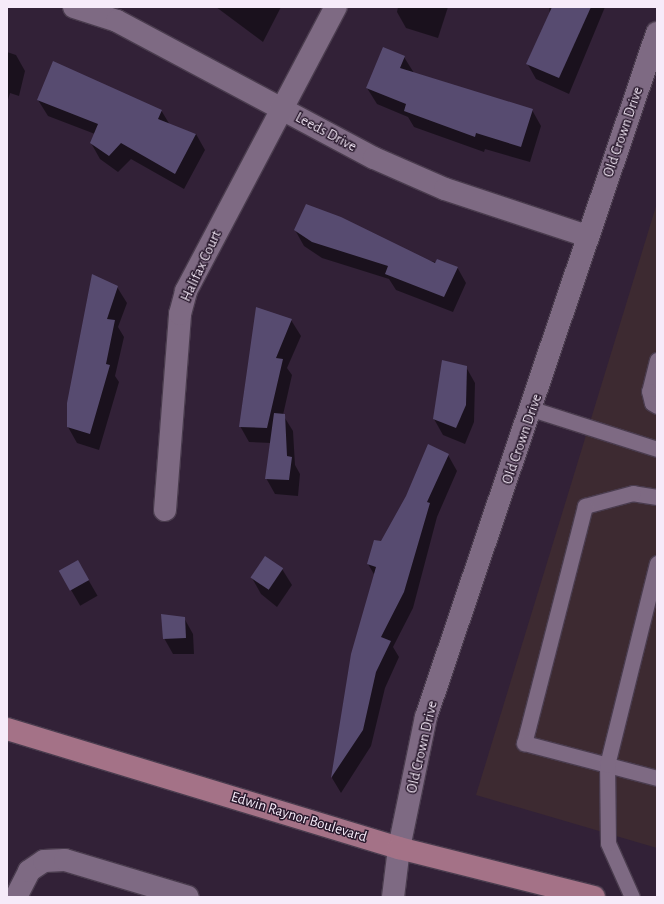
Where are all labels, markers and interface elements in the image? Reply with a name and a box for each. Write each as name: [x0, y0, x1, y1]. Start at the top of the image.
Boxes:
street label: Old Crown Drive: [599, 84, 647, 180]
street label: Leeds Drive: [292, 108, 360, 156]
street label: Halifax Court: [177, 228, 225, 304]
street label: Old Crown Drive: [498, 391, 546, 487]
street label: Old Crown Drive: [403, 699, 441, 795]
street label: Edwin Raynor Boulevard: [229, 788, 369, 846]

